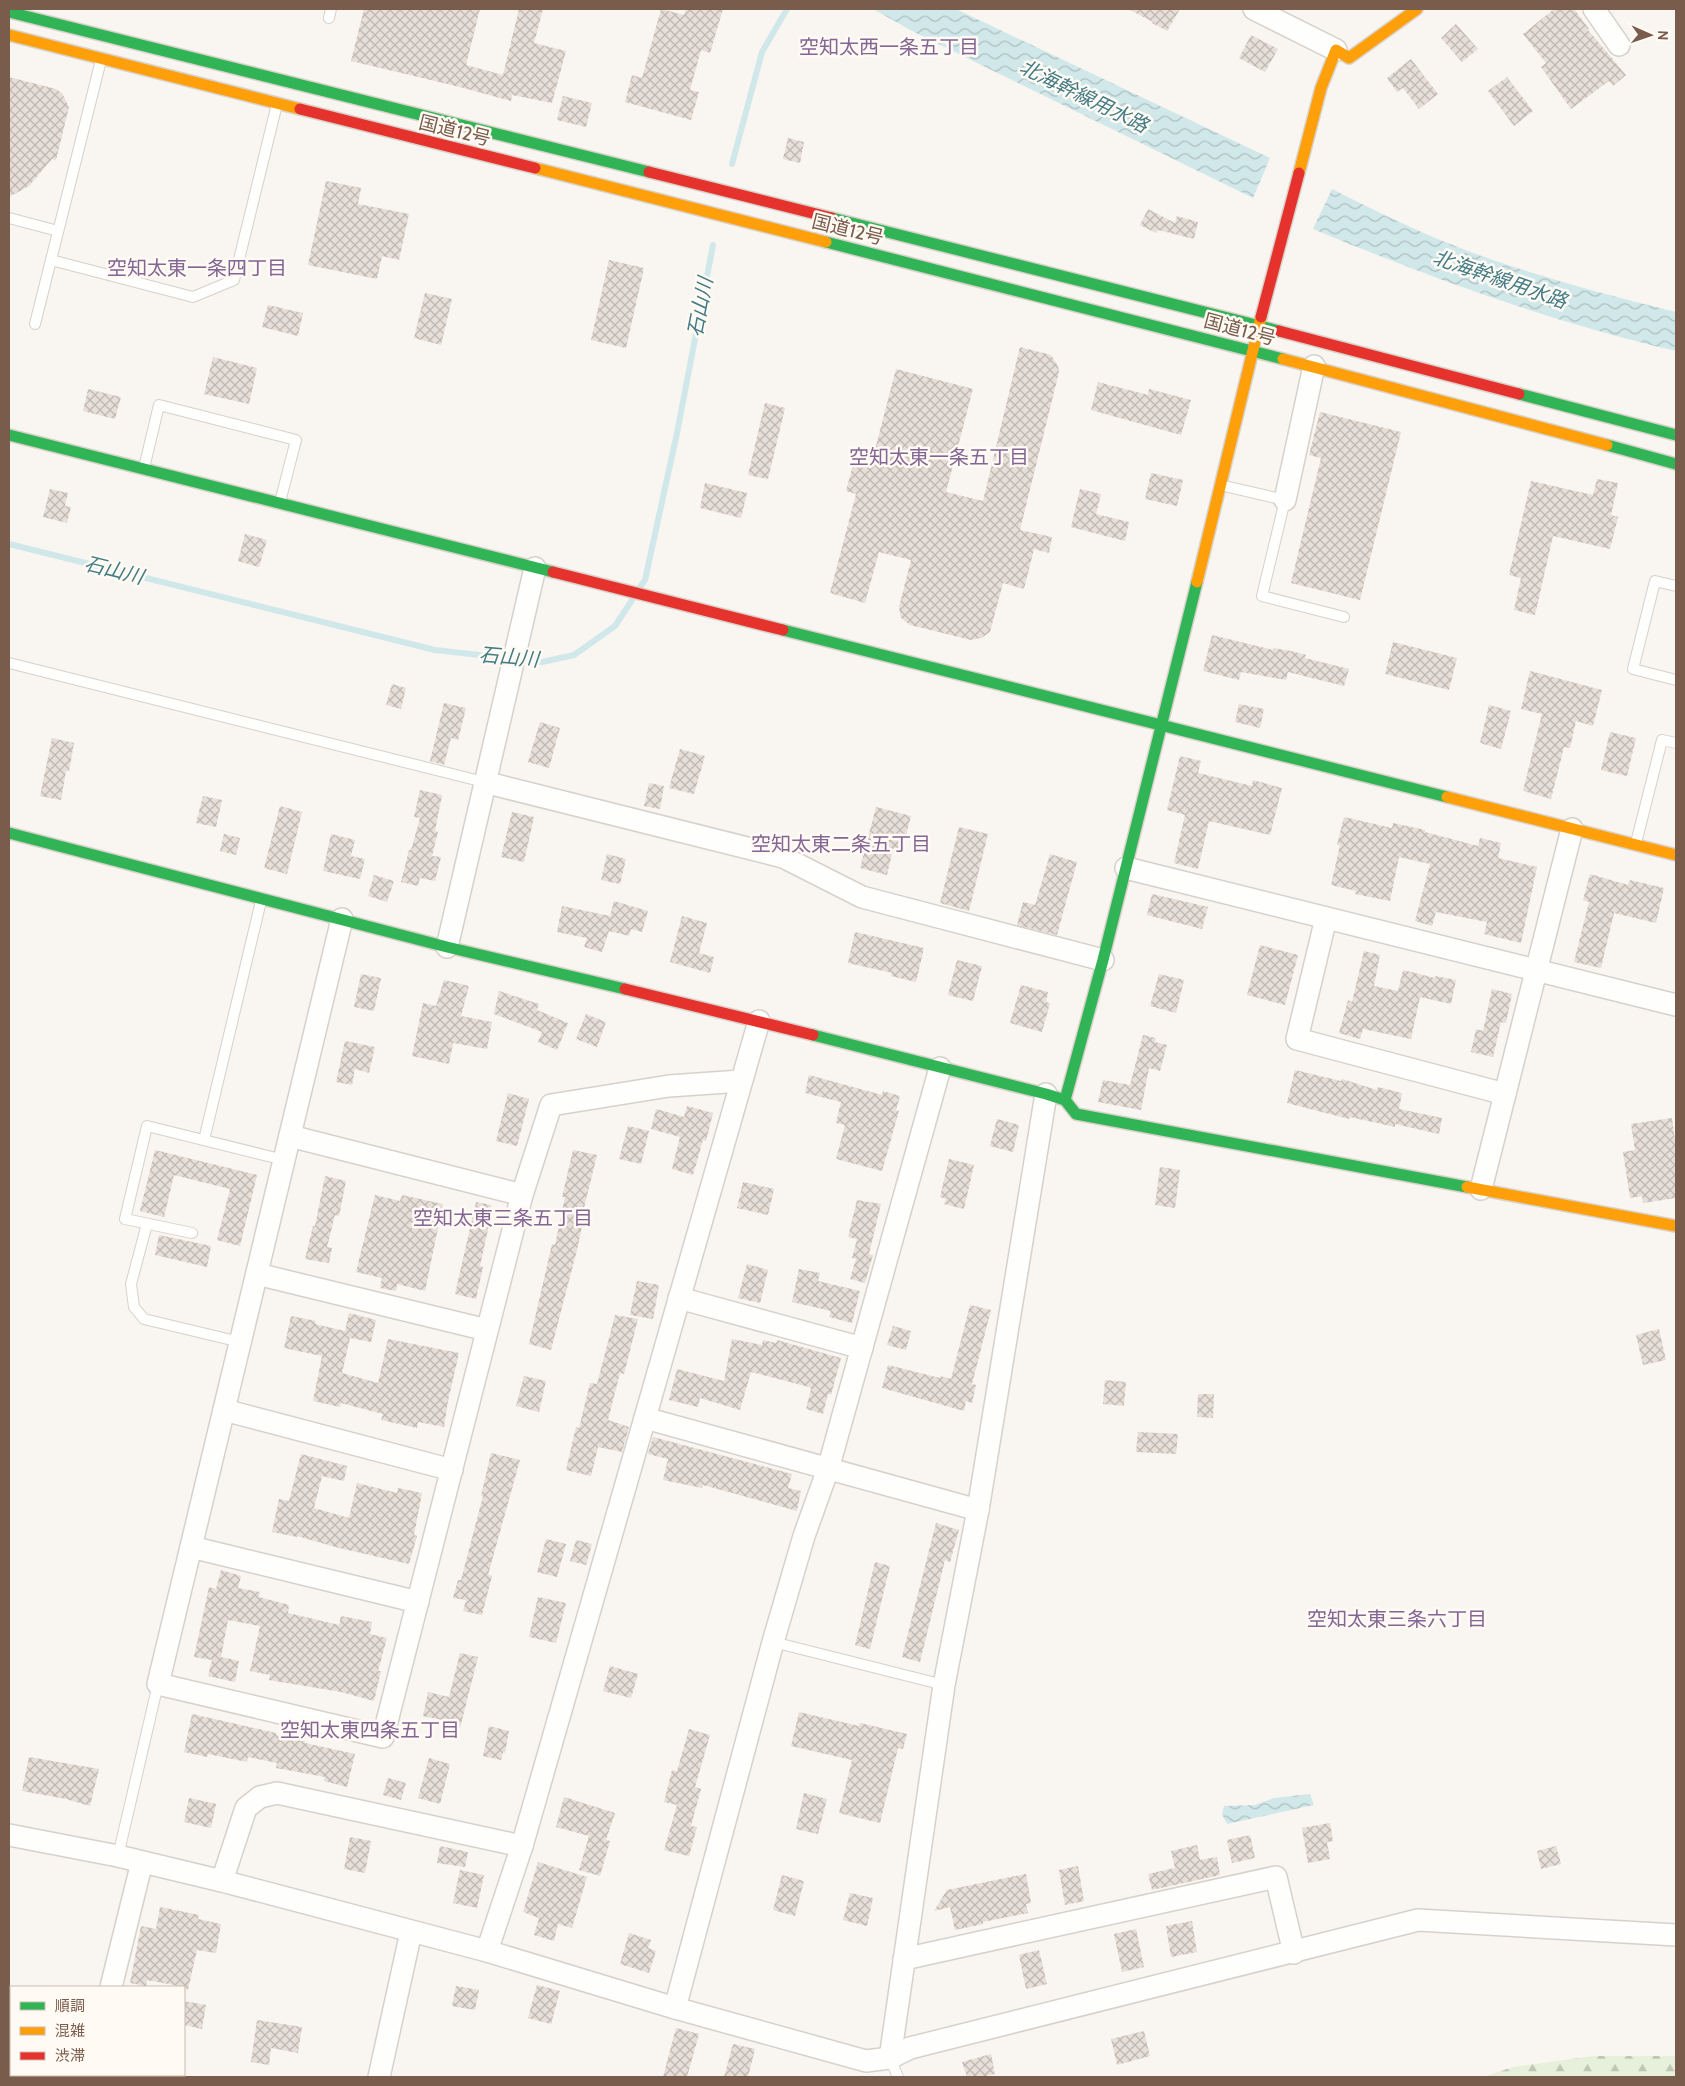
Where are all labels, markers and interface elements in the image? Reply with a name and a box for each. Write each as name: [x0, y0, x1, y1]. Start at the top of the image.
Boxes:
north arrow: [1625, 10, 1675, 60]
text: N: [1654, 30, 1672, 41]
district label: 空知太西一条五丁目: [799, 35, 979, 59]
water label: 北海幹線用水路: [1016, 55, 1154, 138]
street label: 国道12号: [417, 110, 493, 150]
street label: 国道12号: [810, 209, 886, 249]
water label: 北海幹線用水路: [1430, 245, 1572, 314]
district label: 空知太東一条四丁目: [107, 256, 287, 280]
water label: 石山川: [682, 273, 718, 339]
street label: 国道12号: [1202, 309, 1278, 350]
district label: 空知太東一条五丁目: [849, 445, 1029, 469]
water label: 石山川: [82, 551, 148, 589]
water label: 石山川: [478, 642, 542, 672]
district label: 空知太東二条五丁目: [751, 832, 931, 856]
district label: 空知太東三条五丁目: [413, 1206, 593, 1230]
district label: 空知太東三条六丁目: [1307, 1607, 1487, 1631]
district label: 空知太東四条五丁目: [280, 1718, 460, 1742]
legend: [10, 1986, 185, 2076]
text: 順調: [55, 1997, 85, 2015]
text: 混雑: [55, 2022, 85, 2040]
text: 渋滞: [55, 2047, 85, 2065]

